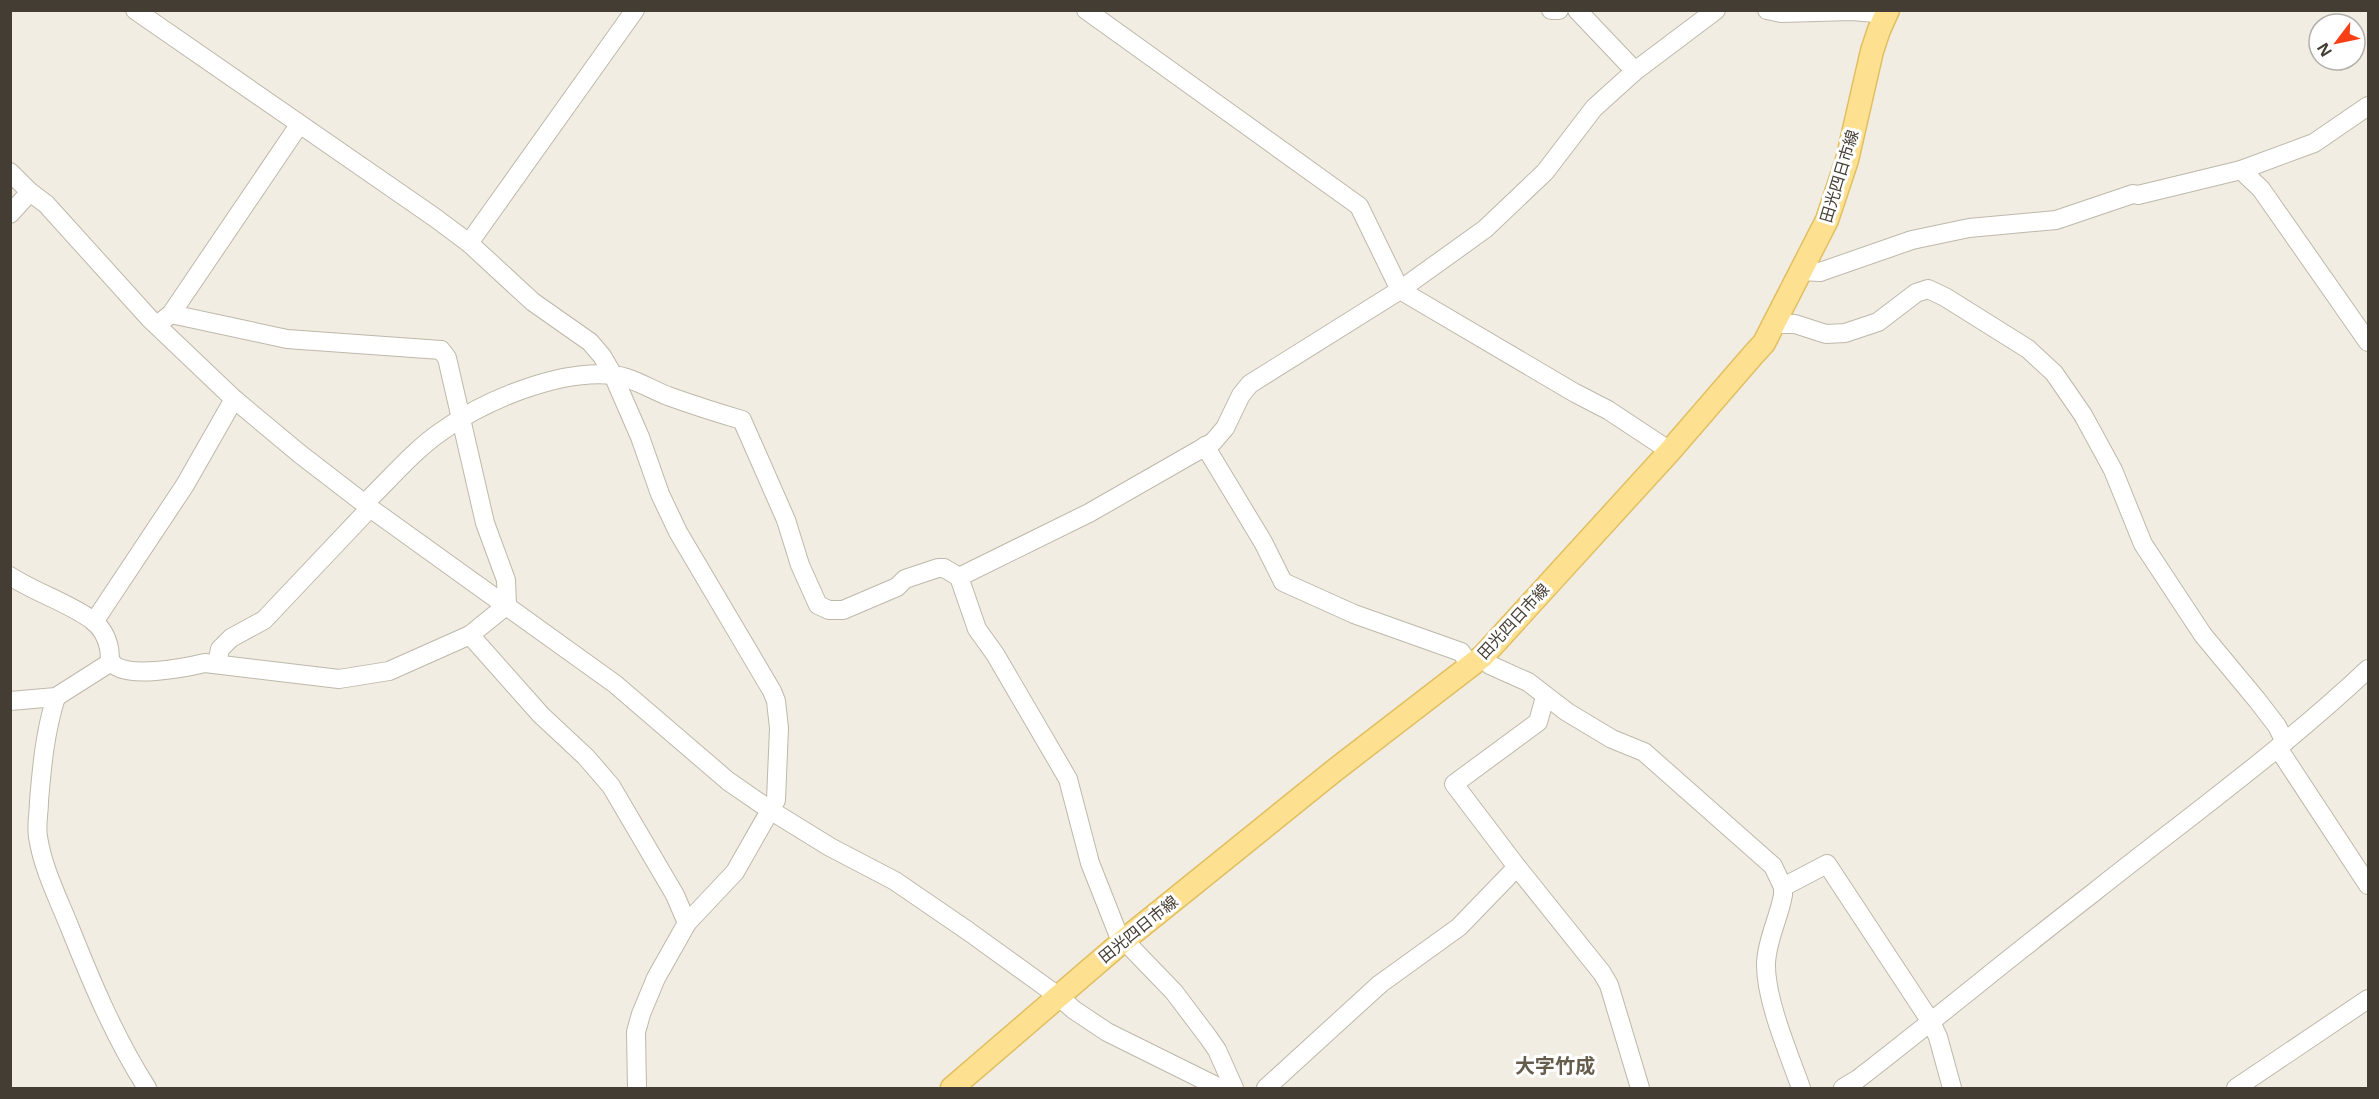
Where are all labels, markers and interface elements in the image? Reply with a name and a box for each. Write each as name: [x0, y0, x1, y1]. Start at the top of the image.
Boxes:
north arrow: [2307, 12, 2367, 72]
text: N: [2312, 39, 2337, 61]
street label: 田光四日市線: [1814, 127, 1864, 225]
street label: 田光四日市線: [1472, 578, 1554, 664]
street label: 田光四日市線: [1094, 890, 1182, 968]
district label: 大字竹成: [1515, 1052, 1595, 1079]

